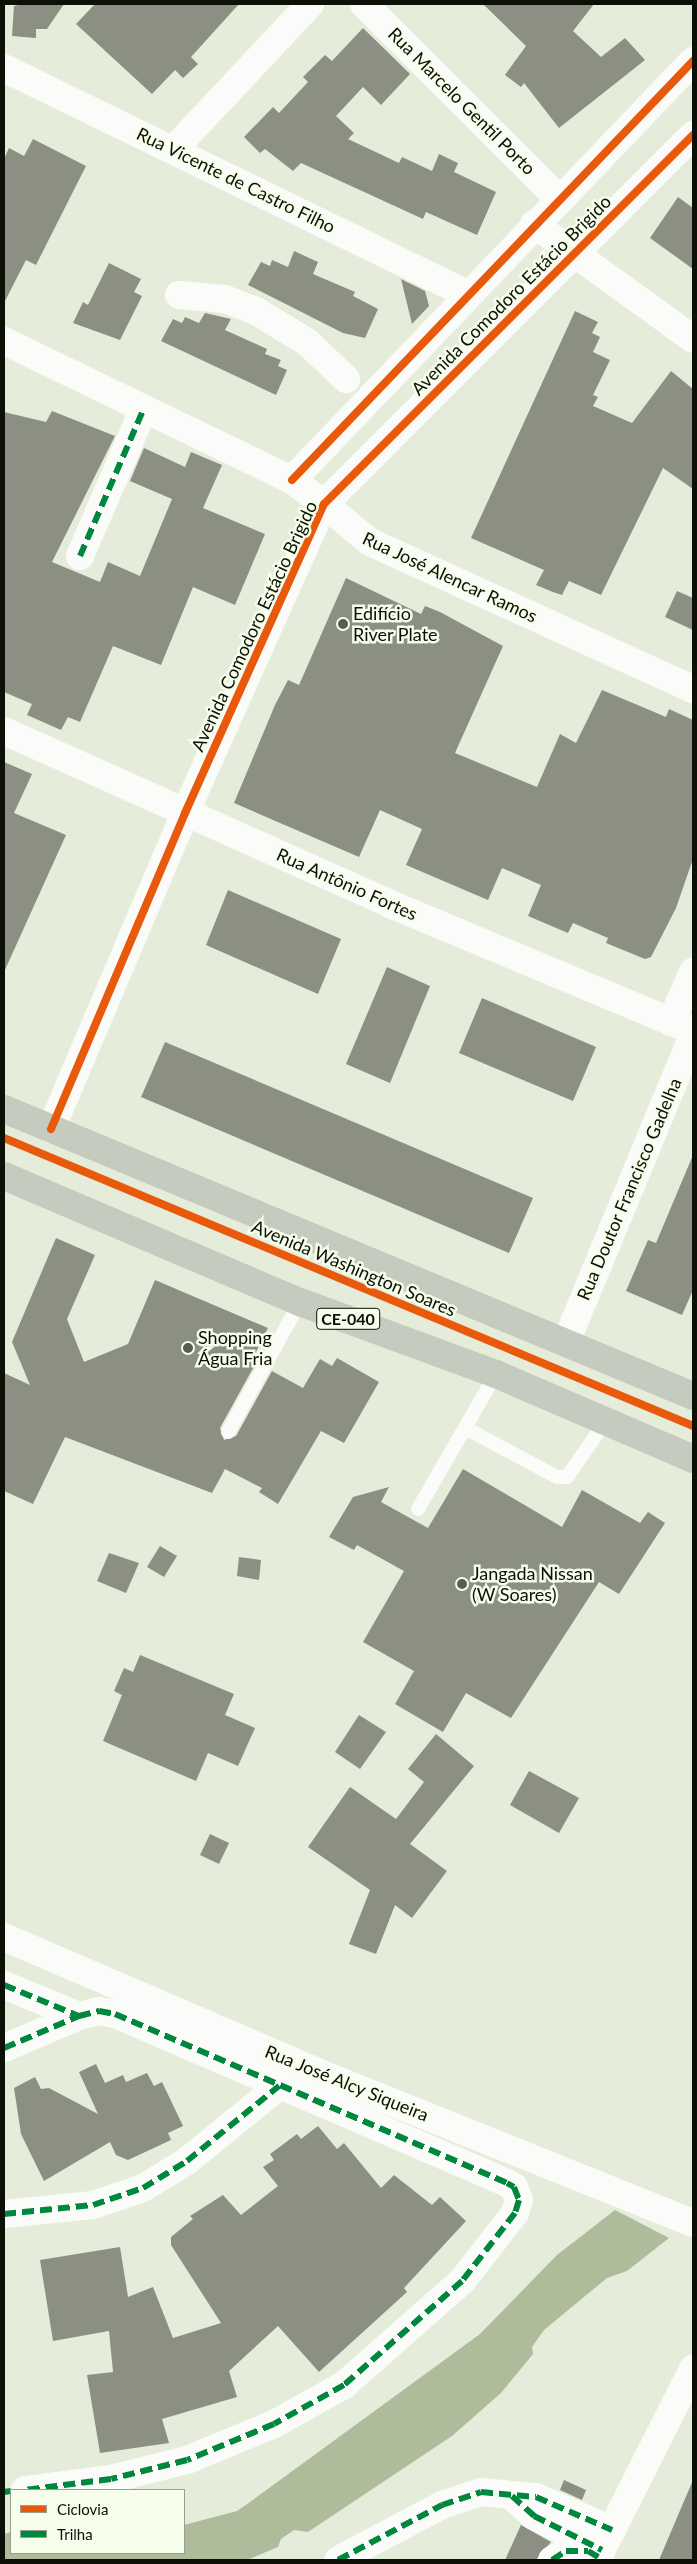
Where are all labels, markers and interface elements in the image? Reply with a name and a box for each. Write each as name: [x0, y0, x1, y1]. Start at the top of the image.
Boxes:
street label: Rua Marcelo Gentil Porto: [384, 23, 540, 179]
street label: Rua Vicente de Castro Filho: [133, 122, 339, 238]
street label: Avenida Comodoro Estácio Brigido: [407, 191, 615, 399]
street label: Avenida Comodoro Estácio Brigido: [186, 497, 322, 755]
street label: Rua José Alencar Ramos: [359, 527, 541, 627]
place label: Edifício River Plate: [353, 603, 438, 646]
marker: Edifício River Plate: [337, 618, 349, 630]
street label: Rua Antônio Fortes: [273, 843, 421, 925]
street label: Rua Doutor Francisco Gadelha: [572, 1074, 686, 1304]
street label: Avenida Washington Soares: [249, 1215, 459, 1321]
road number: CE-040: [316, 1306, 380, 1332]
place label: Shopping Água Fria: [198, 1327, 272, 1370]
marker: Shopping Água Fria: [182, 1342, 194, 1354]
place label: Jangada Nissan (W Soares): [472, 1563, 593, 1606]
marker: Jangada Nissan (W Soares): [456, 1578, 468, 1590]
street label: Rua José Alcy Siqueira: [261, 2040, 433, 2126]
legend: [10, 2489, 185, 2554]
text: Ciclovia: [57, 2500, 108, 2518]
text: Trilha: [57, 2525, 93, 2543]

